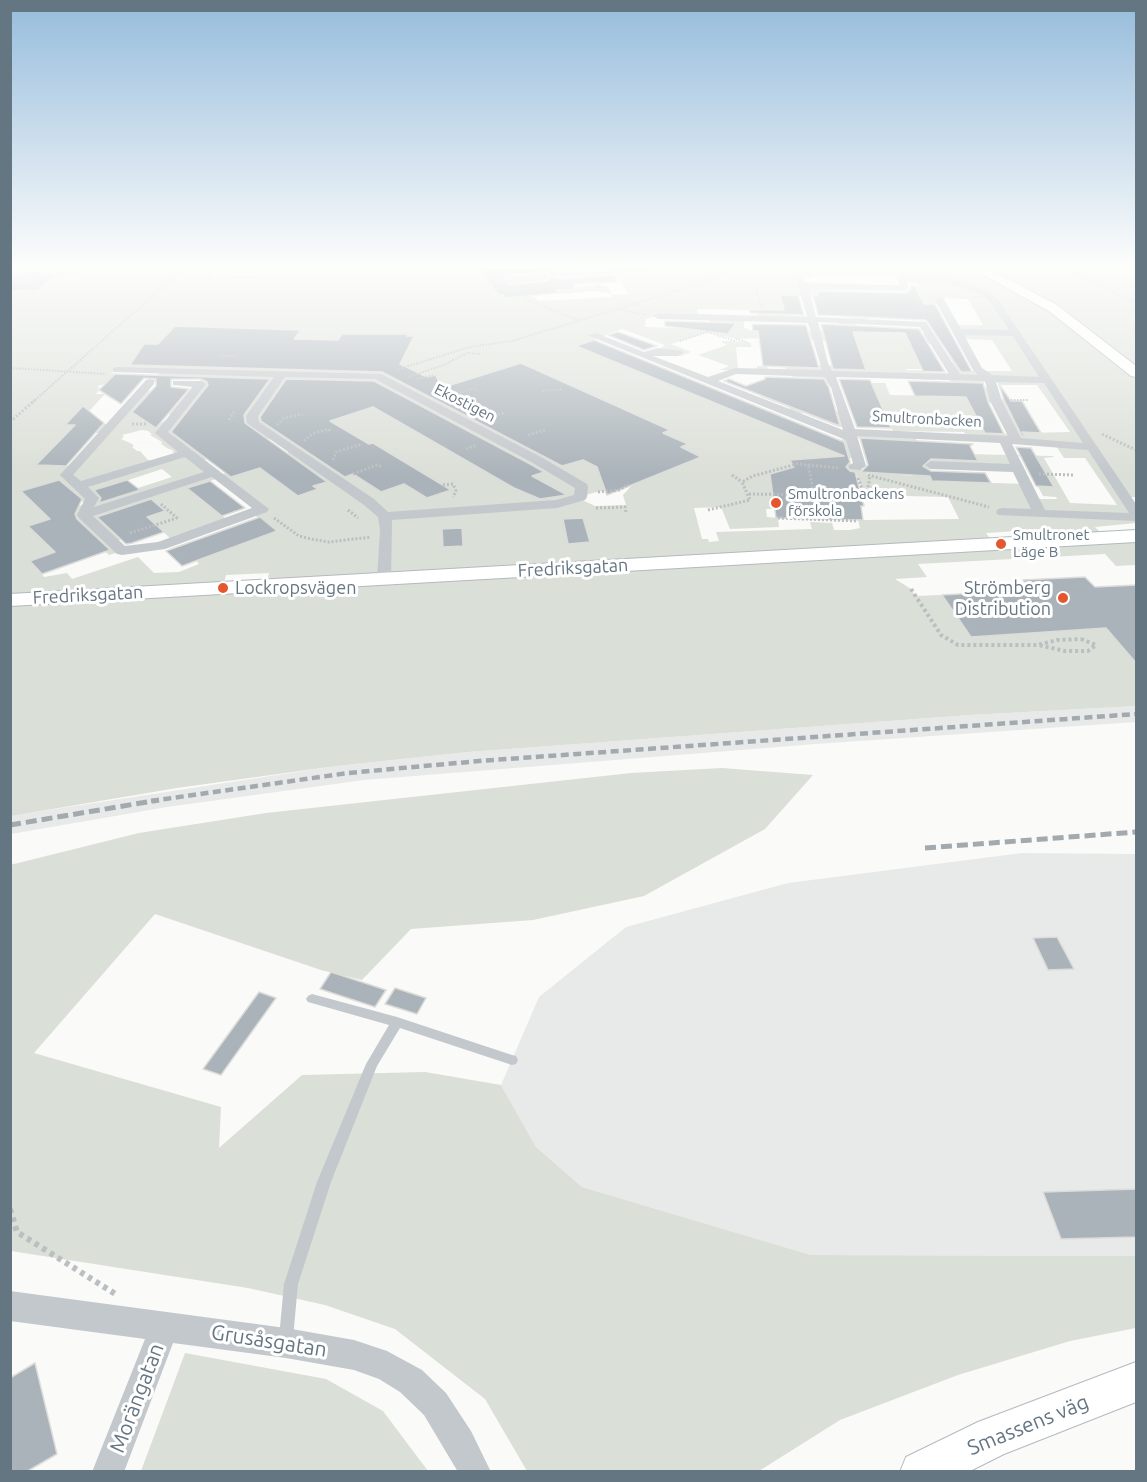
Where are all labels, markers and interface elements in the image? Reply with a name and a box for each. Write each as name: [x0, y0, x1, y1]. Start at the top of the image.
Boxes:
street label: Ekostigen: [432, 380, 498, 426]
street label: Smultronbacken: [872, 407, 982, 431]
place label: Smultronbackens förskola: [788, 485, 904, 520]
marker: Smultronbackens förskola: [769, 496, 783, 510]
place label: Smultronet Läge B: [1013, 526, 1089, 561]
marker: Smultronet Läge B: [994, 537, 1008, 551]
street label: Fredriksgatan: [517, 554, 629, 582]
place label: Lockropsvägen: [235, 577, 356, 599]
place label: Strömberg Distribution: [955, 577, 1051, 620]
street label: Fredriksgatan: [32, 581, 144, 609]
marker: Lockropsvägen: [216, 581, 230, 595]
marker: Strömberg Distribution: [1056, 591, 1070, 605]
street label: Grusåsgatan: [209, 1319, 329, 1363]
street label: Morängatan: [105, 1340, 169, 1456]
street label: Smassens väg: [964, 1389, 1092, 1461]

